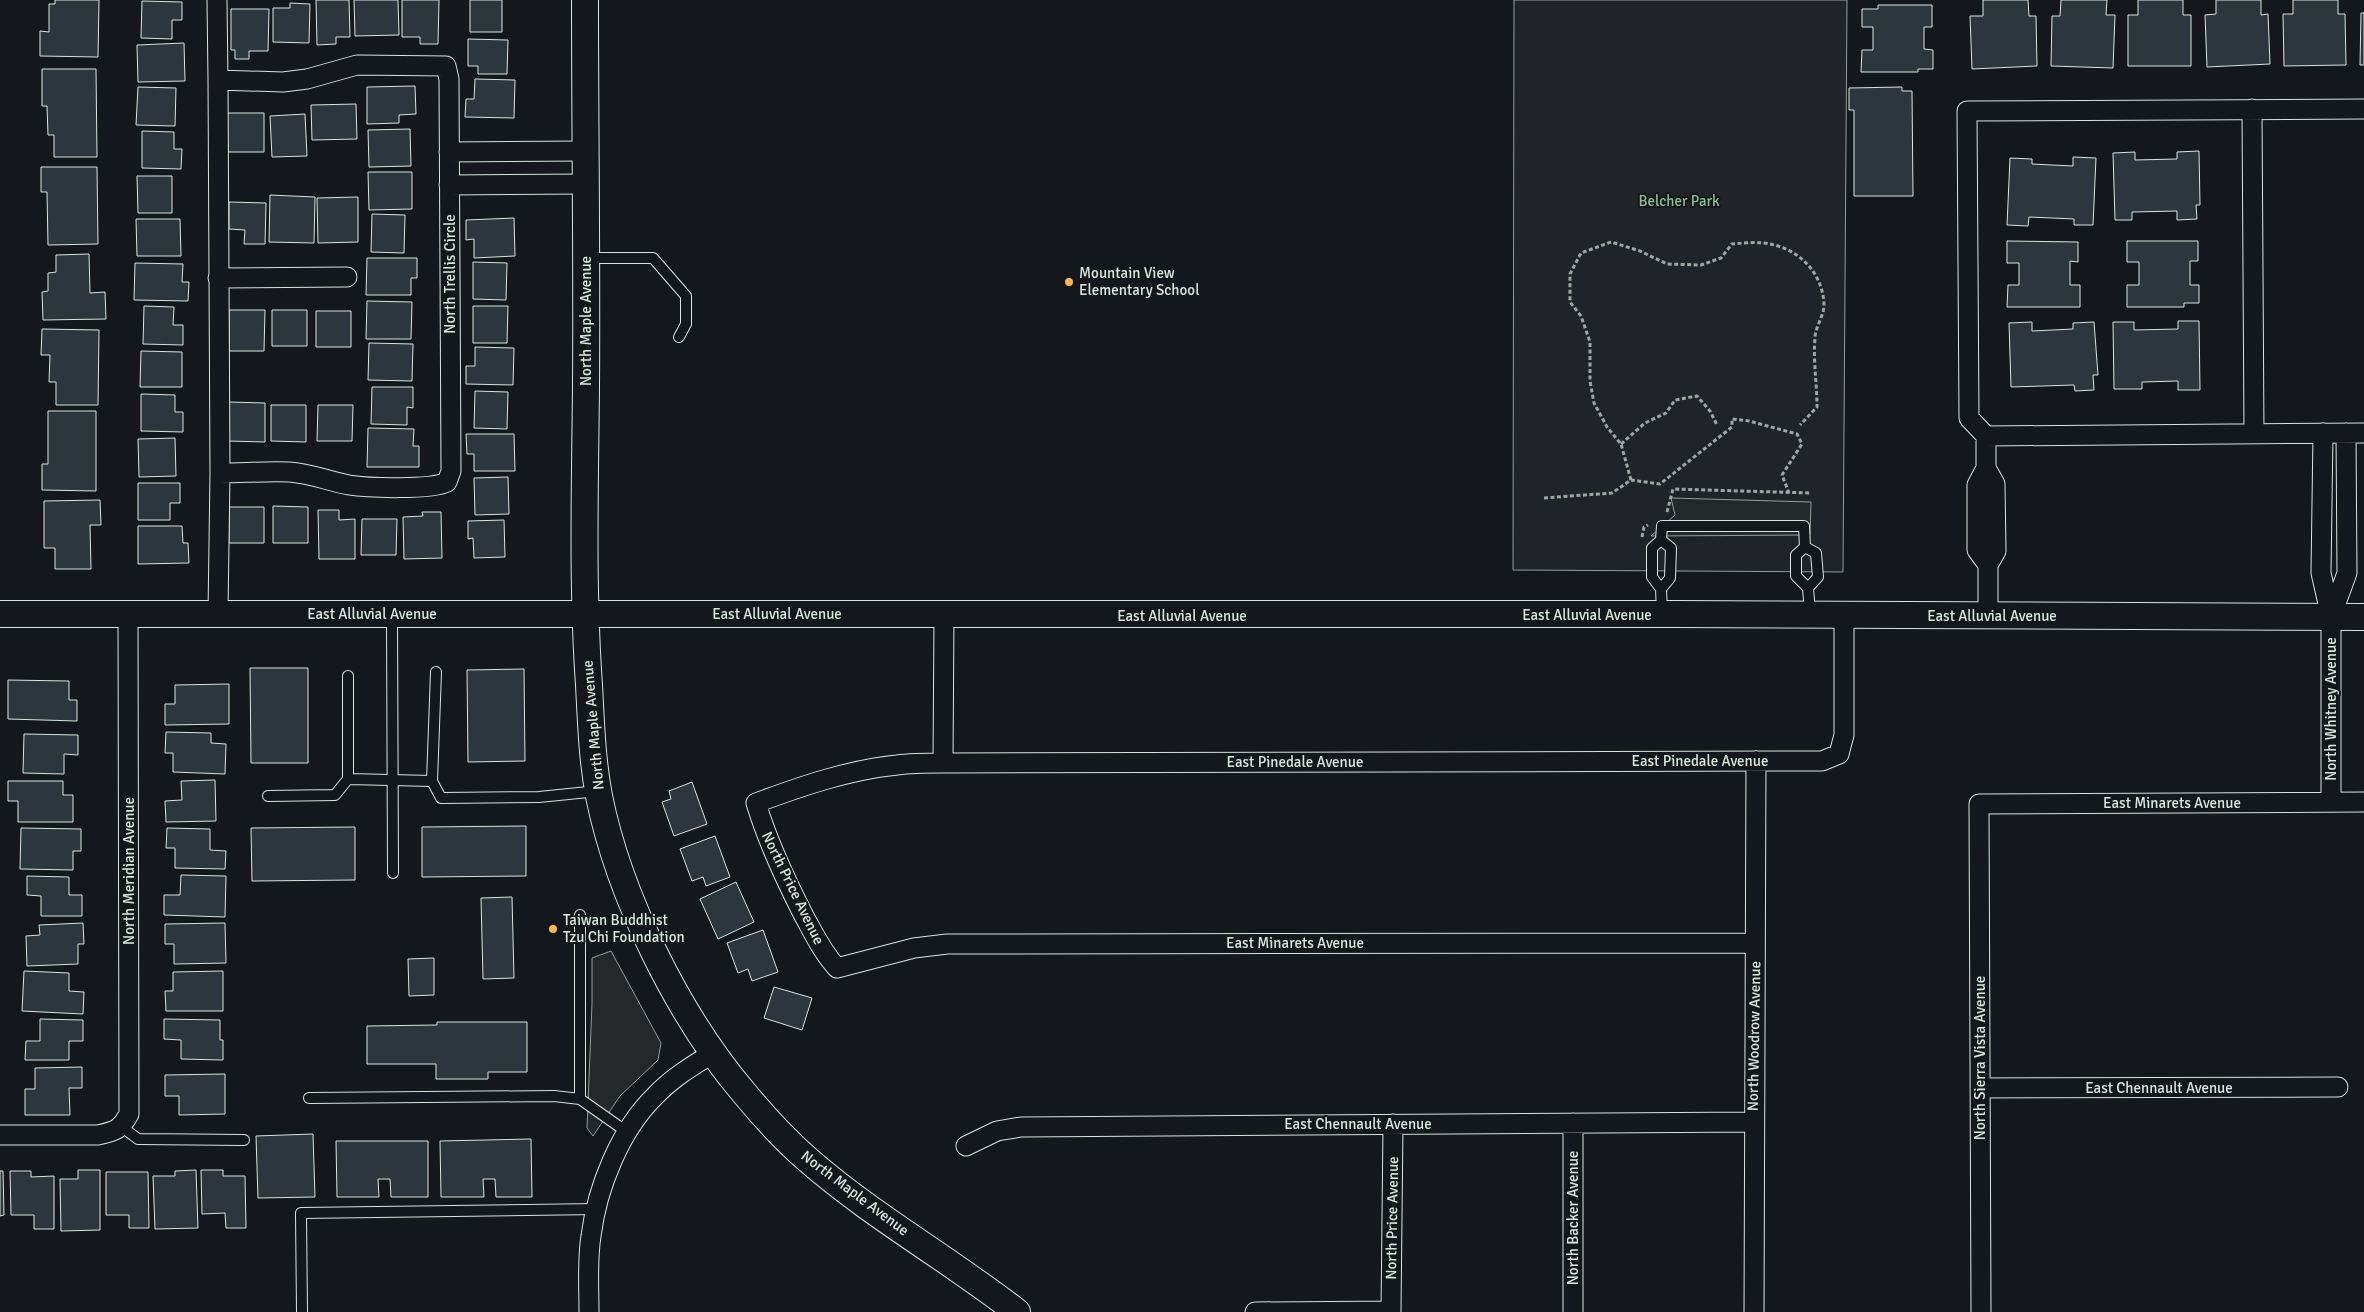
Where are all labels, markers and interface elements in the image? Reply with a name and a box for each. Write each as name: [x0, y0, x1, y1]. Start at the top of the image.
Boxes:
park label: Belcher Park: [1638, 192, 1720, 210]
street label: North Trellis Circle: [441, 214, 459, 334]
street label: North Maple Avenue: [577, 256, 595, 386]
place label: Mountain View Elementary School: [1079, 264, 1200, 299]
marker: Mountain View Elementary School: [1063, 276, 1075, 288]
street label: East Alluvial Avenue: [307, 605, 437, 623]
street label: East Alluvial Avenue: [712, 605, 842, 623]
street label: East Alluvial Avenue: [1522, 606, 1652, 624]
street label: East Alluvial Avenue: [1117, 607, 1247, 625]
street label: East Alluvial Avenue: [1927, 607, 2057, 625]
street label: North Whitney Avenue: [2322, 637, 2340, 781]
street label: North Maple Avenue: [578, 659, 608, 791]
street label: East Pinedale Avenue: [1632, 752, 1768, 770]
street label: East Pinedale Avenue: [1227, 753, 1363, 771]
street label: East Minarets Avenue: [2103, 794, 2241, 812]
street label: North Meridian Avenue: [120, 797, 138, 945]
street label: North Price Avenue: [758, 829, 828, 947]
place label: Taiwan Buddhist Tzu Chi Foundation: [563, 911, 685, 946]
marker: Taiwan Buddhist Tzu Chi Foundation: [547, 923, 559, 935]
street label: East Minarets Avenue: [1226, 934, 1364, 952]
street label: North Woodrow Avenue: [1744, 961, 1764, 1111]
street label: North Sierra Vista Avenue: [1971, 976, 1989, 1140]
street label: East Chennault Avenue: [2085, 1079, 2233, 1097]
street label: East Chennault Avenue: [1284, 1115, 1432, 1133]
street label: North Maple Avenue: [798, 1147, 912, 1239]
street label: North Backer Avenue: [1564, 1151, 1582, 1285]
street label: North Price Avenue: [1382, 1156, 1402, 1280]

